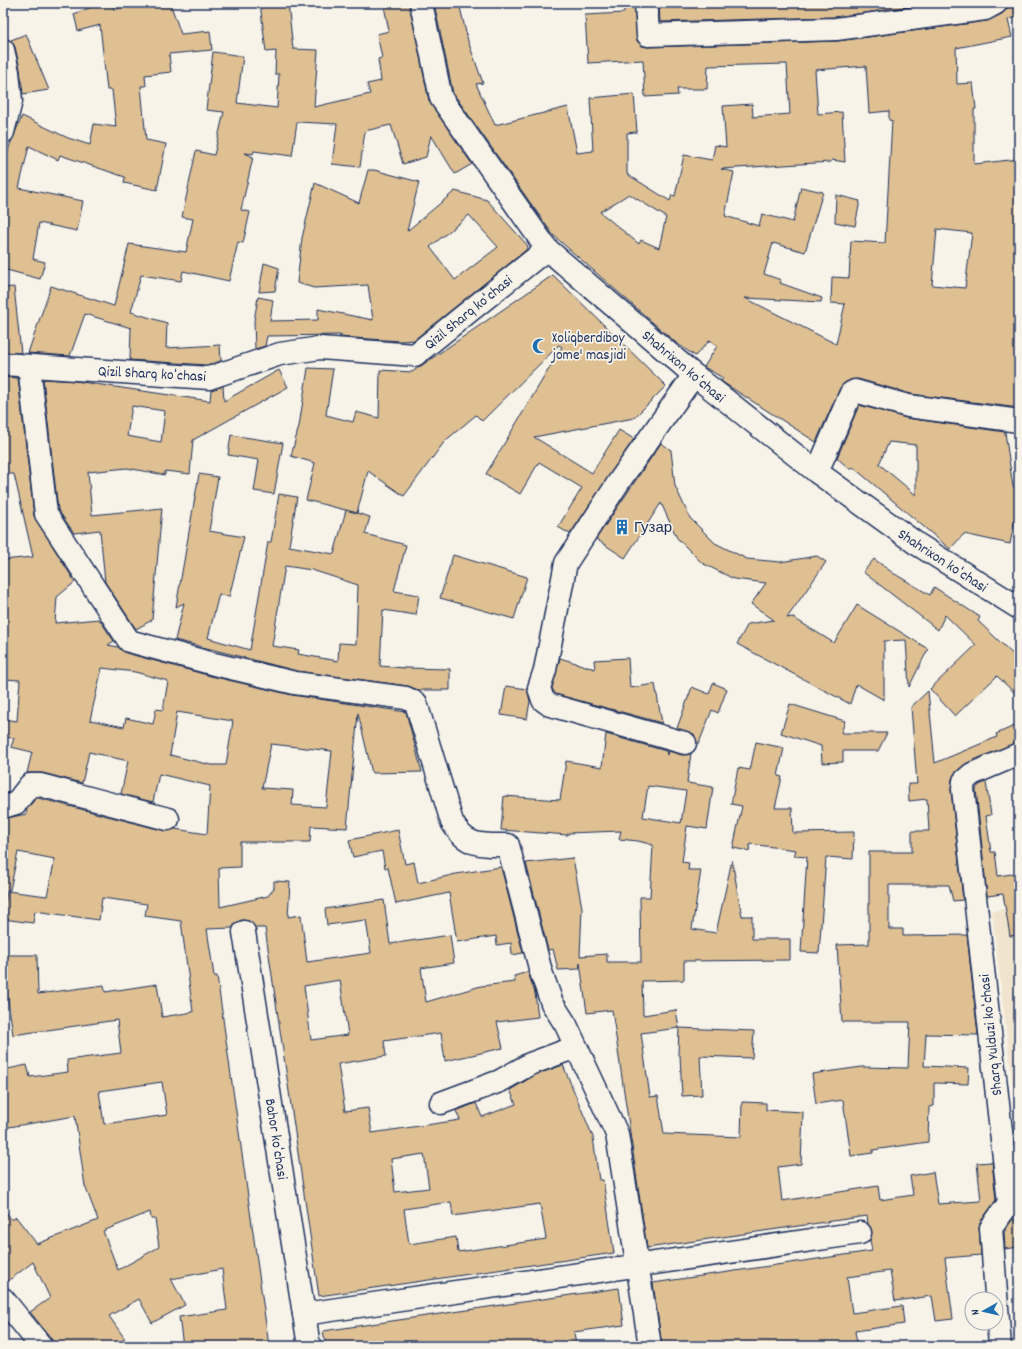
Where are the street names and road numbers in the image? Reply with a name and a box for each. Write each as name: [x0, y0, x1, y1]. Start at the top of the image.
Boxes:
street label: Qizil Sharq koʻchasi: [420, 271, 518, 356]
street label: Shahrixon koʻchasi: [636, 326, 730, 409]
street label: Qizil Sharq koʻchasi: [97, 361, 207, 389]
street label: Shahrixon koʻchasi: [893, 524, 991, 599]
street label: Sharq Yulduzi koʻchasi: [975, 973, 1009, 1097]
street label: Bahor koʻchasi: [258, 1097, 292, 1182]

